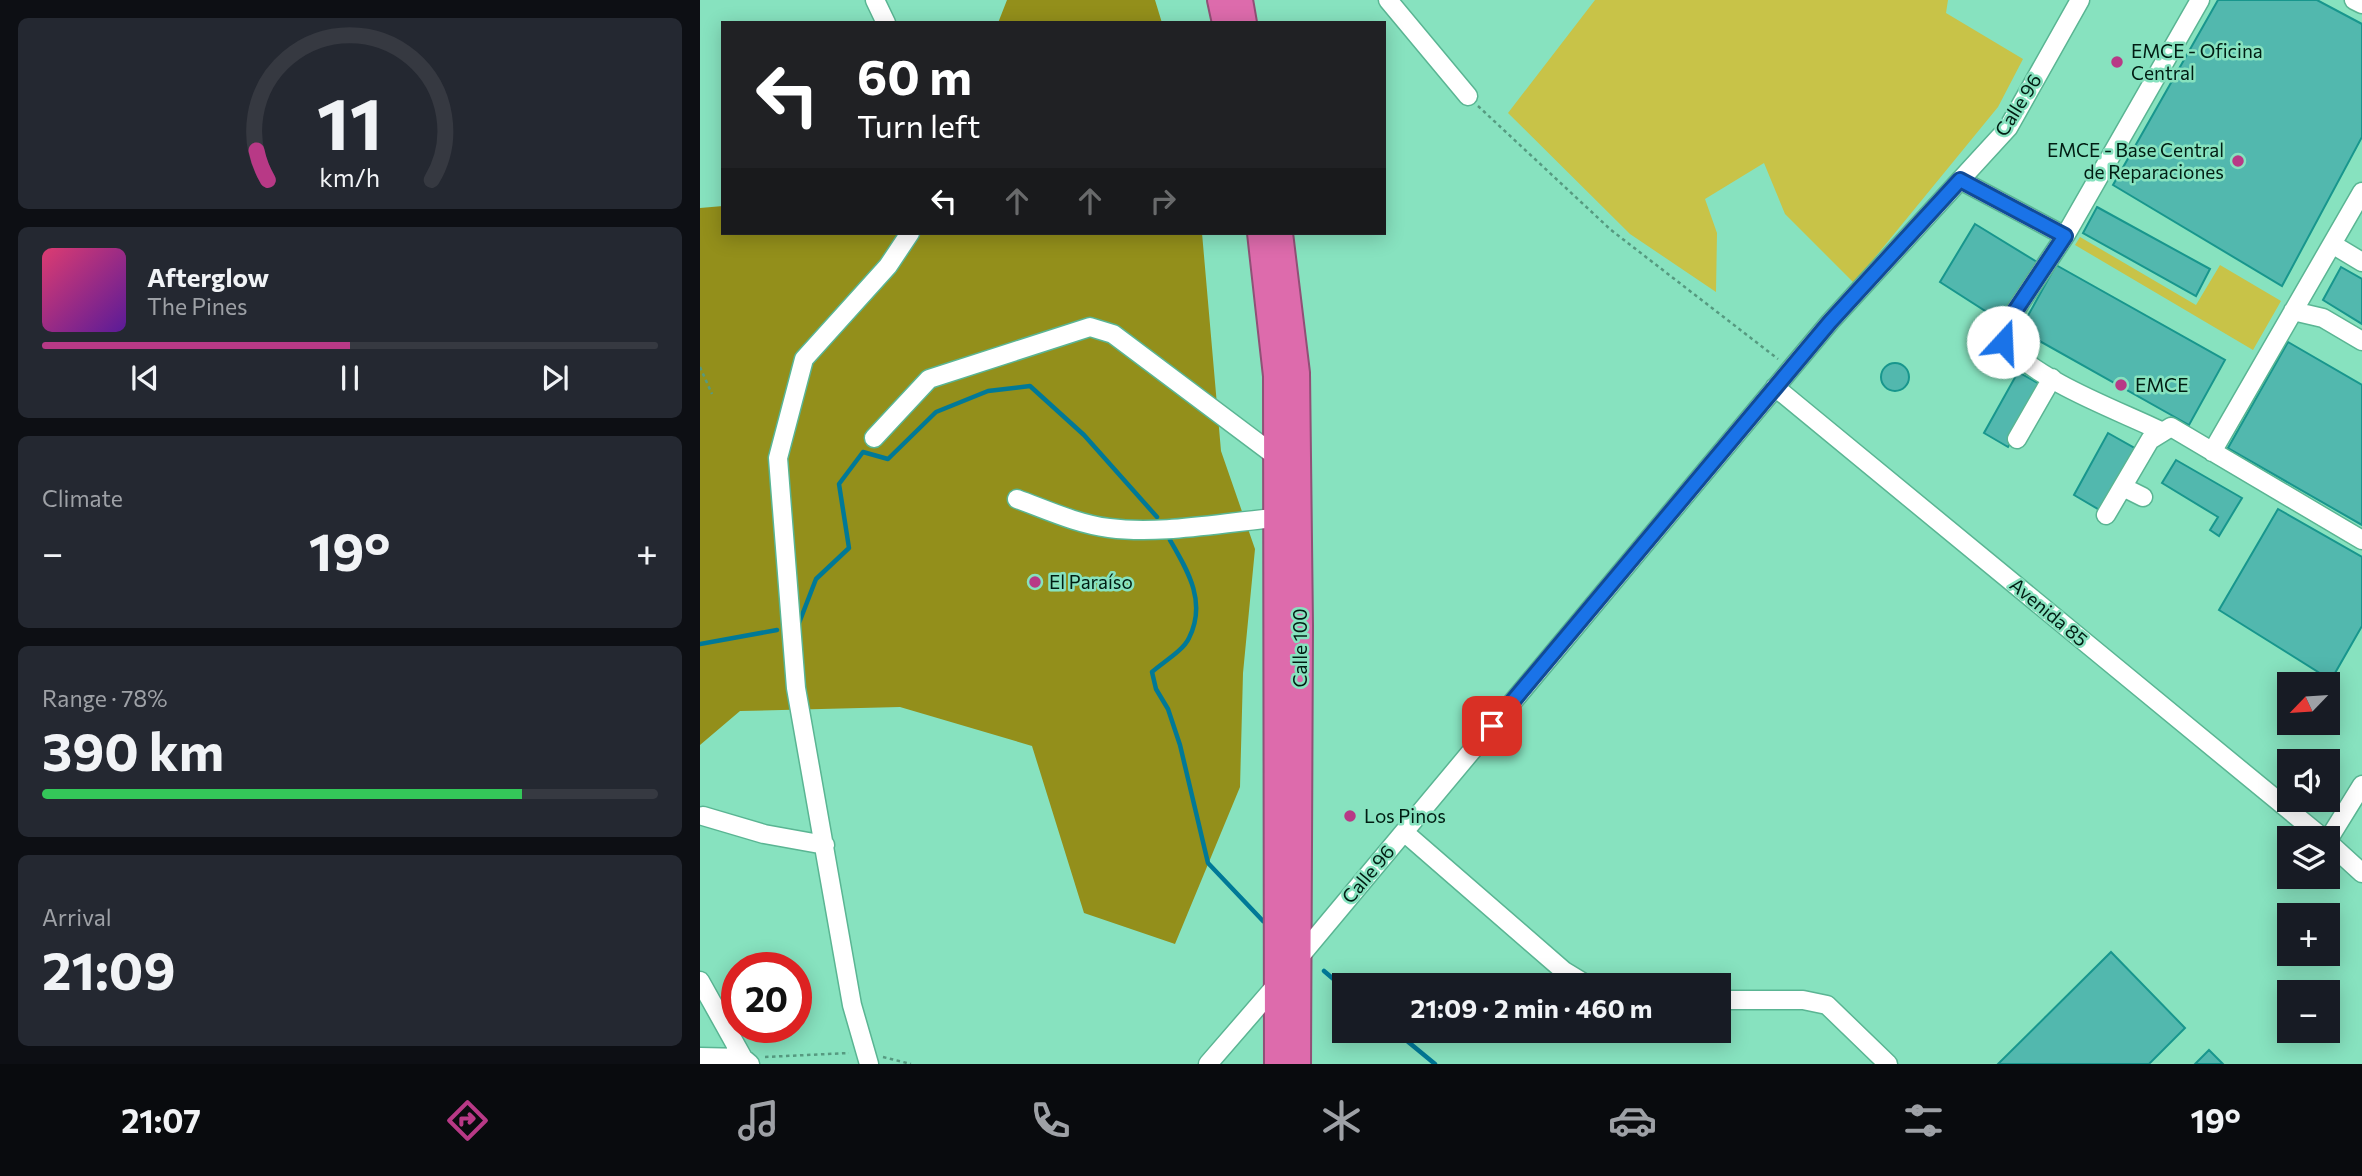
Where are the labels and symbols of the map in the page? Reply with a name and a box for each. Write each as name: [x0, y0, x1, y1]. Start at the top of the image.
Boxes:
place label: EMCE - Oficina Central: [2131, 39, 2263, 84]
marker: EMCE - Oficina Central: [2109, 54, 2125, 70]
street label: Calle 96: [1989, 69, 2046, 140]
place label: EMCE - Base Central de Reparaciones: [2047, 138, 2224, 183]
marker: EMCE - Base Central de Reparaciones: [2230, 153, 2246, 169]
position arrow: [1966, 305, 2040, 379]
place label: EMCE: [2135, 373, 2188, 396]
marker: EMCE: [2113, 377, 2129, 393]
place label: El Paraíso: [1049, 570, 1133, 593]
street label: Avenida 85: [2006, 572, 2093, 651]
marker: El Paraíso: [1027, 574, 1043, 590]
street label: Calle 100: [1288, 608, 1311, 688]
north arrow: [2277, 672, 2340, 735]
pin: [1462, 696, 1522, 756]
place label: Los Pinos: [1364, 804, 1446, 827]
marker: Los Pinos: [1342, 808, 1358, 824]
street label: Calle 96: [1337, 840, 1399, 908]
speed limit sign: 20: [721, 952, 812, 1043]

